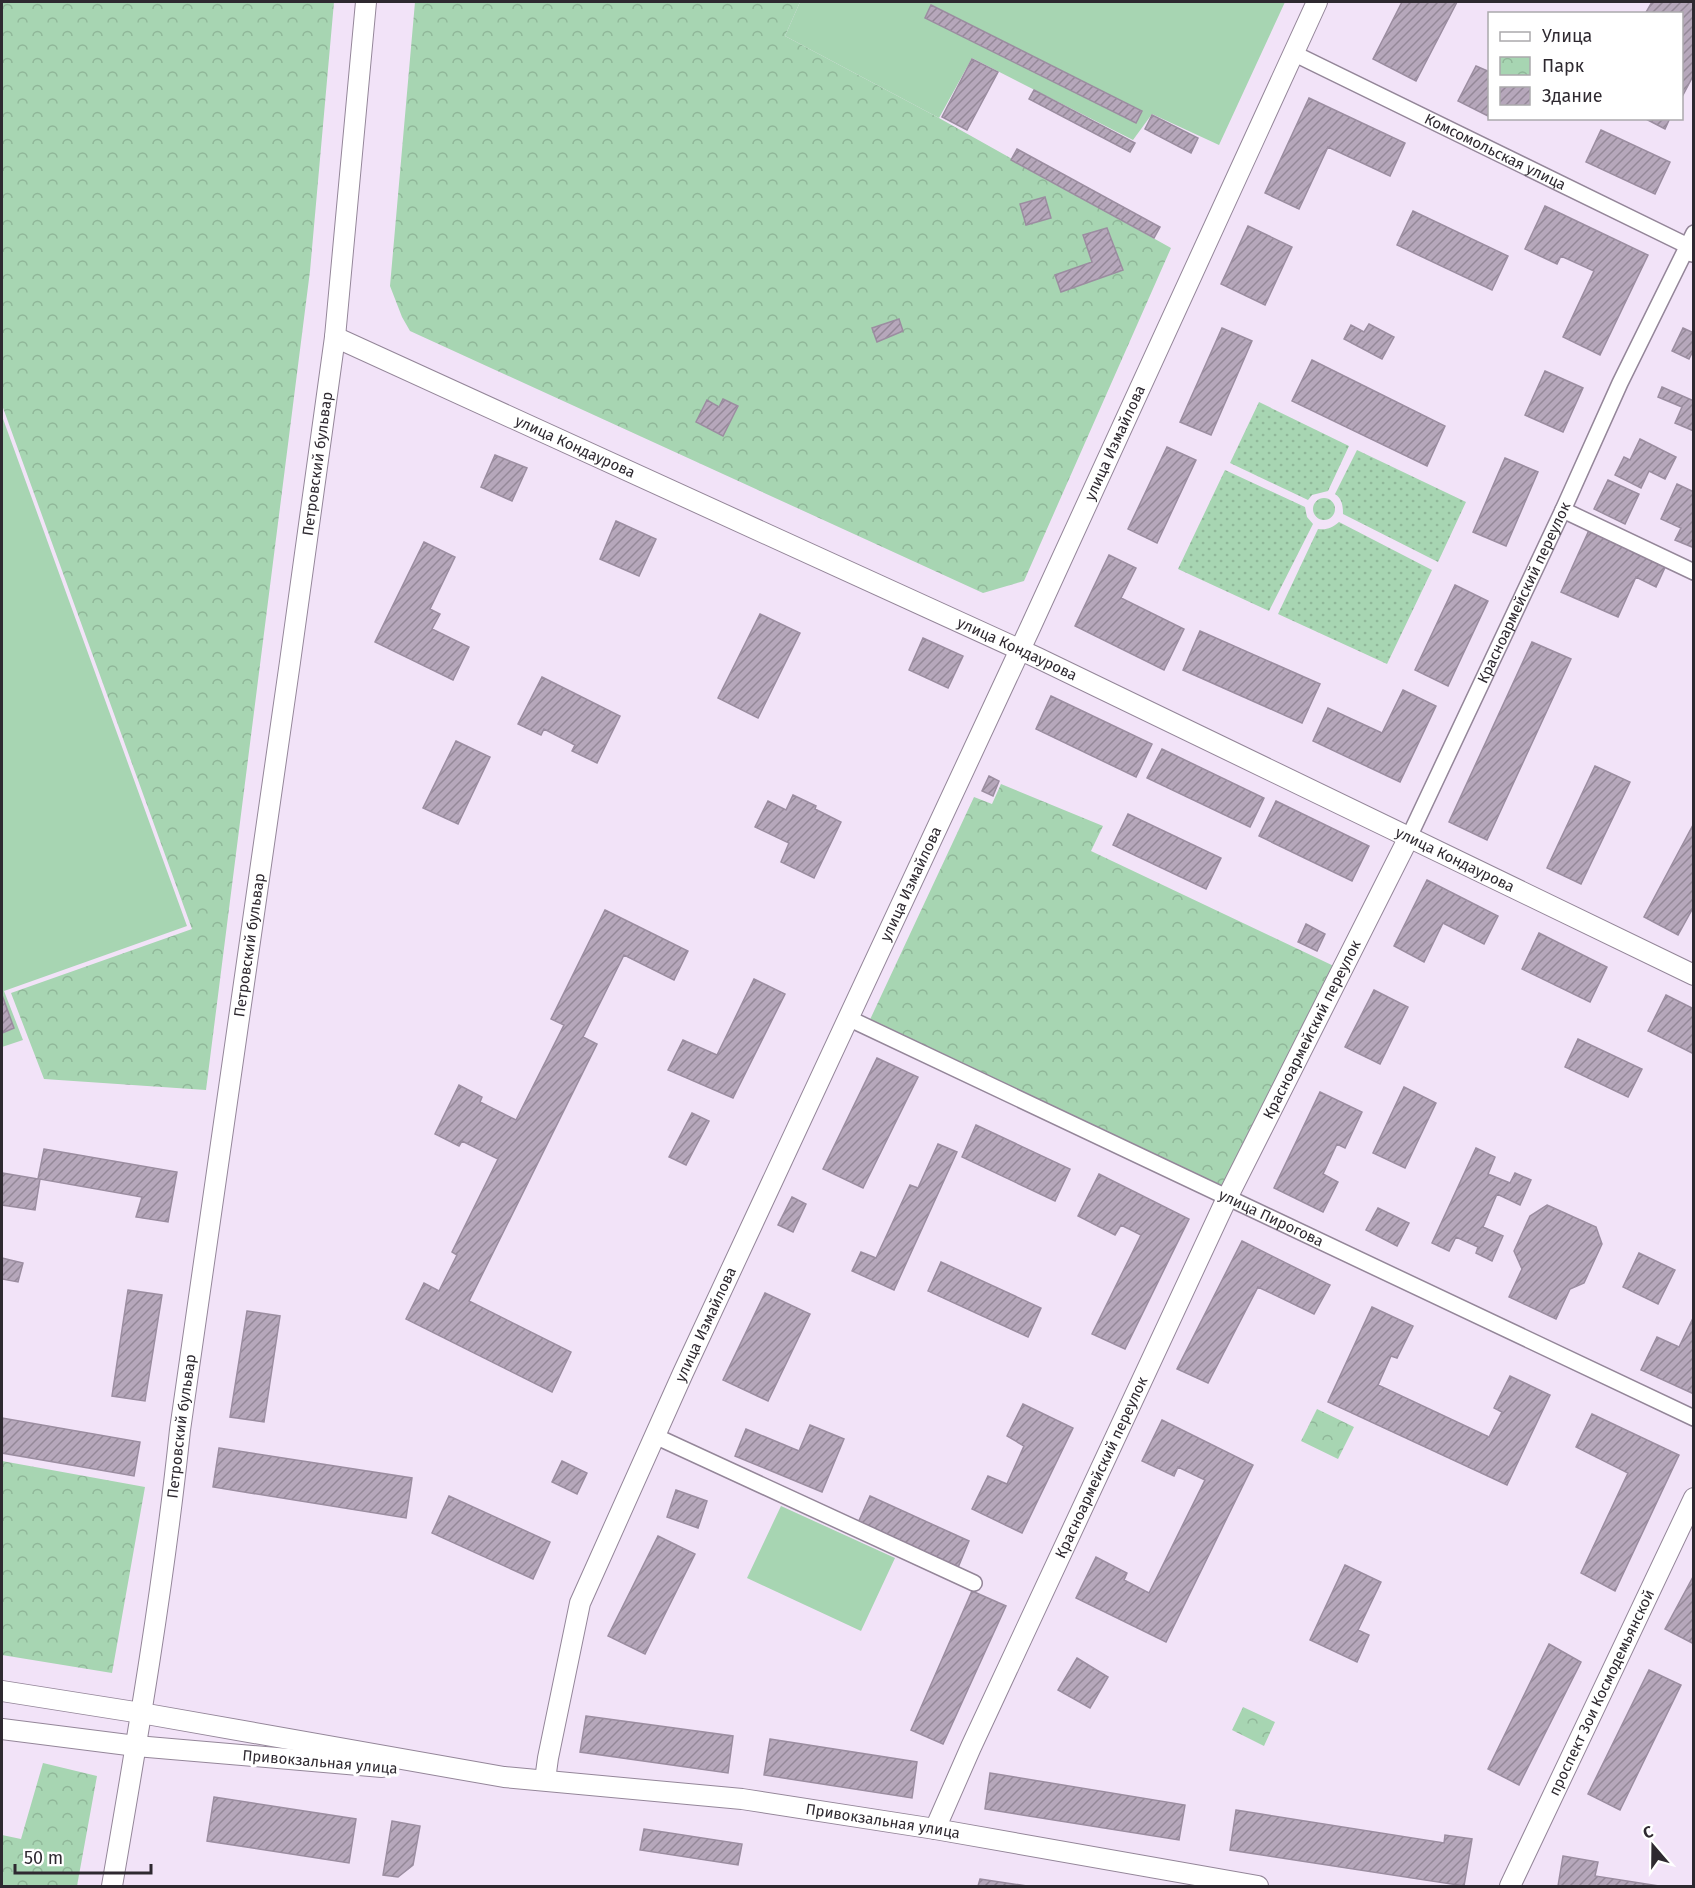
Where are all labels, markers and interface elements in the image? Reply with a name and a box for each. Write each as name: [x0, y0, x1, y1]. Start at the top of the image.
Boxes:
legend: [1488, 12, 1683, 120]
text: Улица: [1542, 25, 1592, 47]
text: Парк: [1542, 55, 1585, 77]
text: Здание: [1542, 85, 1603, 107]
street label: Комсомольская улица: [1421, 110, 1569, 194]
street label: улица Измайлова: [1081, 382, 1149, 503]
street label: Петровский бульвар: [299, 391, 336, 537]
street label: улица Кондаурова: [512, 411, 638, 482]
street label: Красноармейский переулок: [1474, 499, 1574, 686]
street label: улица Кондаурова: [954, 613, 1080, 684]
street label: улица Кондаурова: [1393, 823, 1517, 896]
street label: улица Измайлова: [876, 824, 945, 944]
street label: Петровский бульвар: [230, 872, 269, 1018]
street label: Красноармейский переулок: [1259, 937, 1365, 1122]
street label: улица Пирогова: [1216, 1186, 1326, 1251]
street label: улица Измайлова: [671, 1264, 740, 1385]
street label: Петровский бульвар: [163, 1353, 200, 1499]
street label: Красноармейский переулок: [1051, 1374, 1152, 1561]
street label: проспект Зои Космодемьянской: [1545, 1587, 1658, 1799]
street label: Привокзальная улица: [242, 1746, 398, 1778]
street label: Привокзальная улица: [804, 1800, 962, 1842]
north arrow: [1623, 1816, 1683, 1876]
text: С: [1640, 1822, 1656, 1843]
scale bar: [15, 1837, 152, 1875]
text: 50 m: [24, 1847, 63, 1869]

